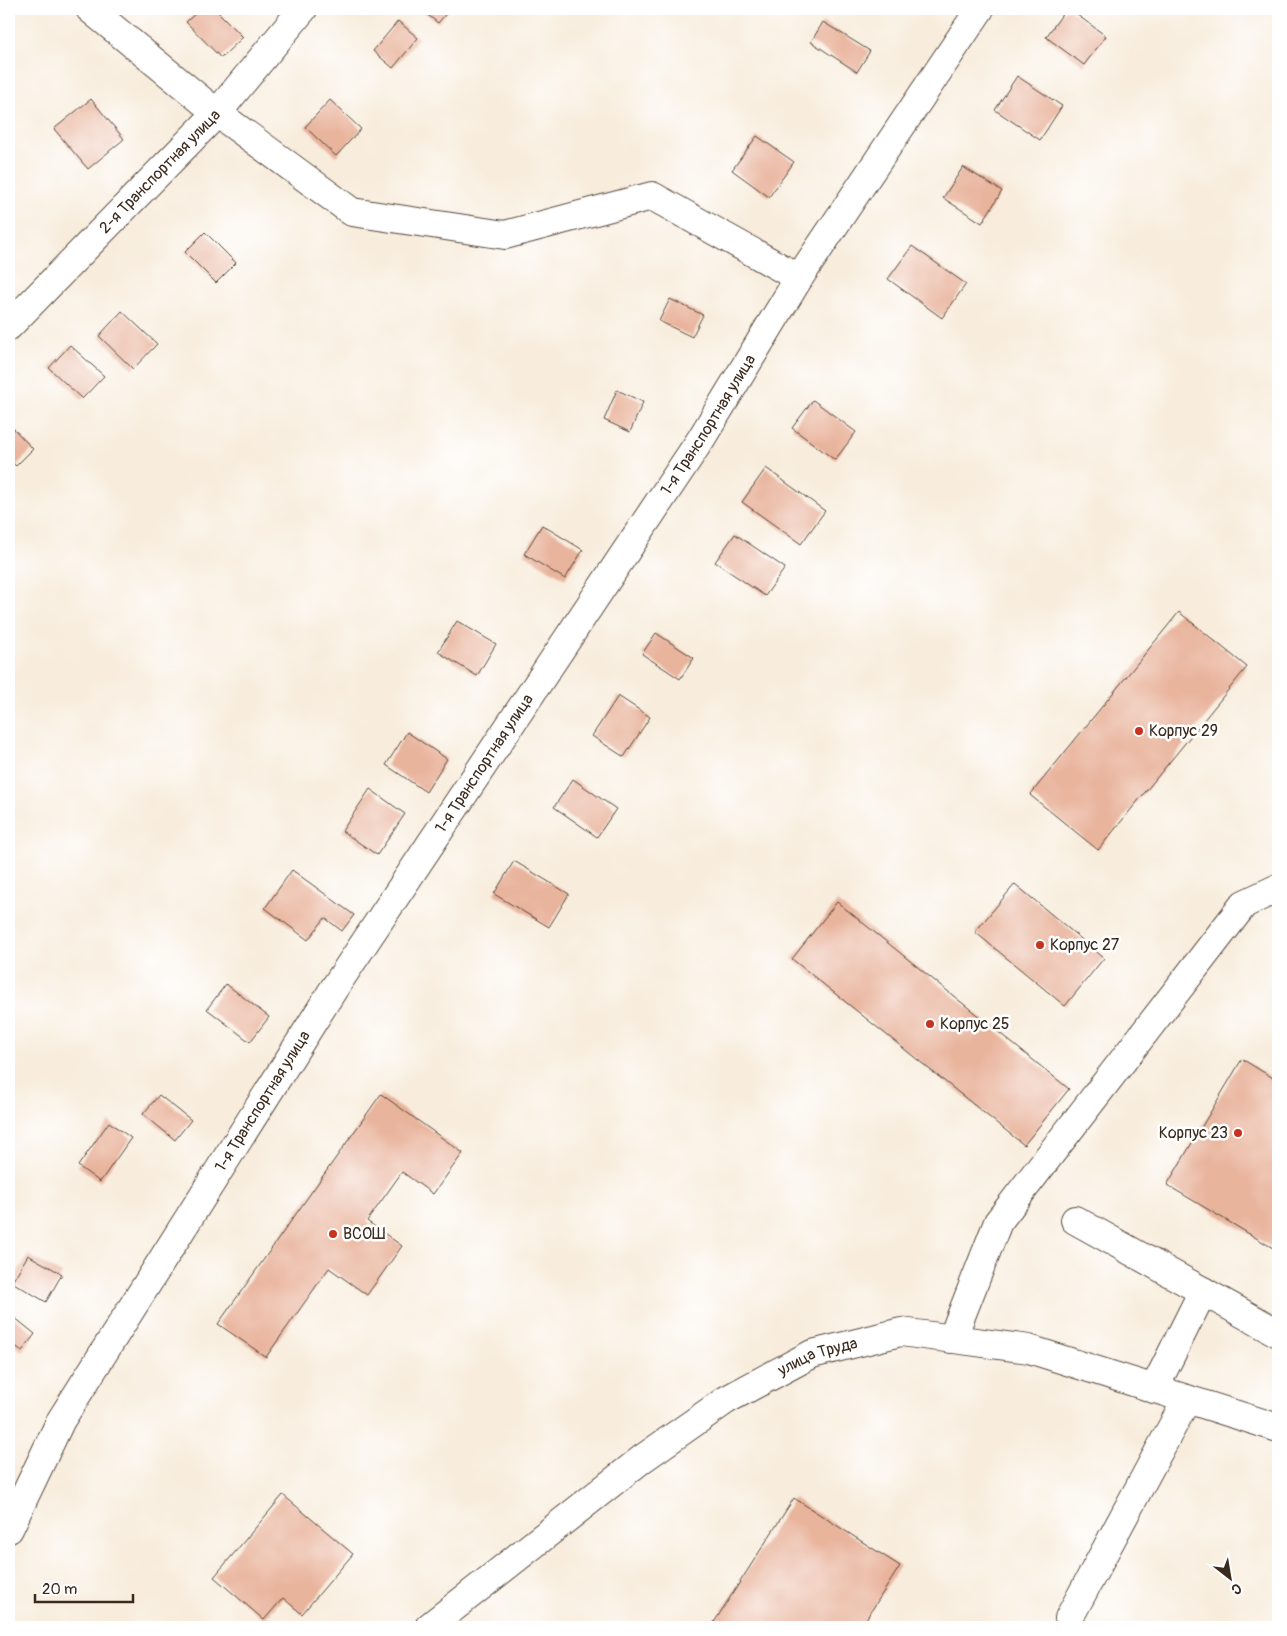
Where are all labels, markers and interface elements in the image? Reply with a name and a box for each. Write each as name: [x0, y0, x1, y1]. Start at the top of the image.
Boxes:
street label: 2-я Транспортная улица: [95, 105, 225, 238]
street label: 1-я Транспортная улица: [656, 351, 760, 499]
street label: 1-я Транспортная улица: [431, 690, 538, 837]
place label: Корпус 29: [1149, 721, 1218, 741]
marker: Корпус 29: [1133, 725, 1145, 737]
place label: Корпус 27: [1050, 935, 1120, 955]
marker: Корпус 27: [1034, 939, 1046, 951]
place label: Корпус 25: [940, 1014, 1010, 1034]
marker: Корпус 25: [924, 1018, 936, 1030]
street label: 1-я Транспортная улица: [211, 1027, 315, 1175]
place label: Корпус 23: [1159, 1123, 1228, 1143]
marker: Корпус 23: [1232, 1127, 1244, 1139]
place label: ВСОШ: [343, 1224, 385, 1244]
marker: ВСОШ: [327, 1228, 339, 1240]
street label: улица Труда: [773, 1333, 859, 1381]
north arrow: [1204, 1554, 1254, 1604]
scale bar: [35, 1571, 132, 1603]
text: С: [1228, 1579, 1245, 1598]
text: 20 m: [42, 1580, 77, 1599]

